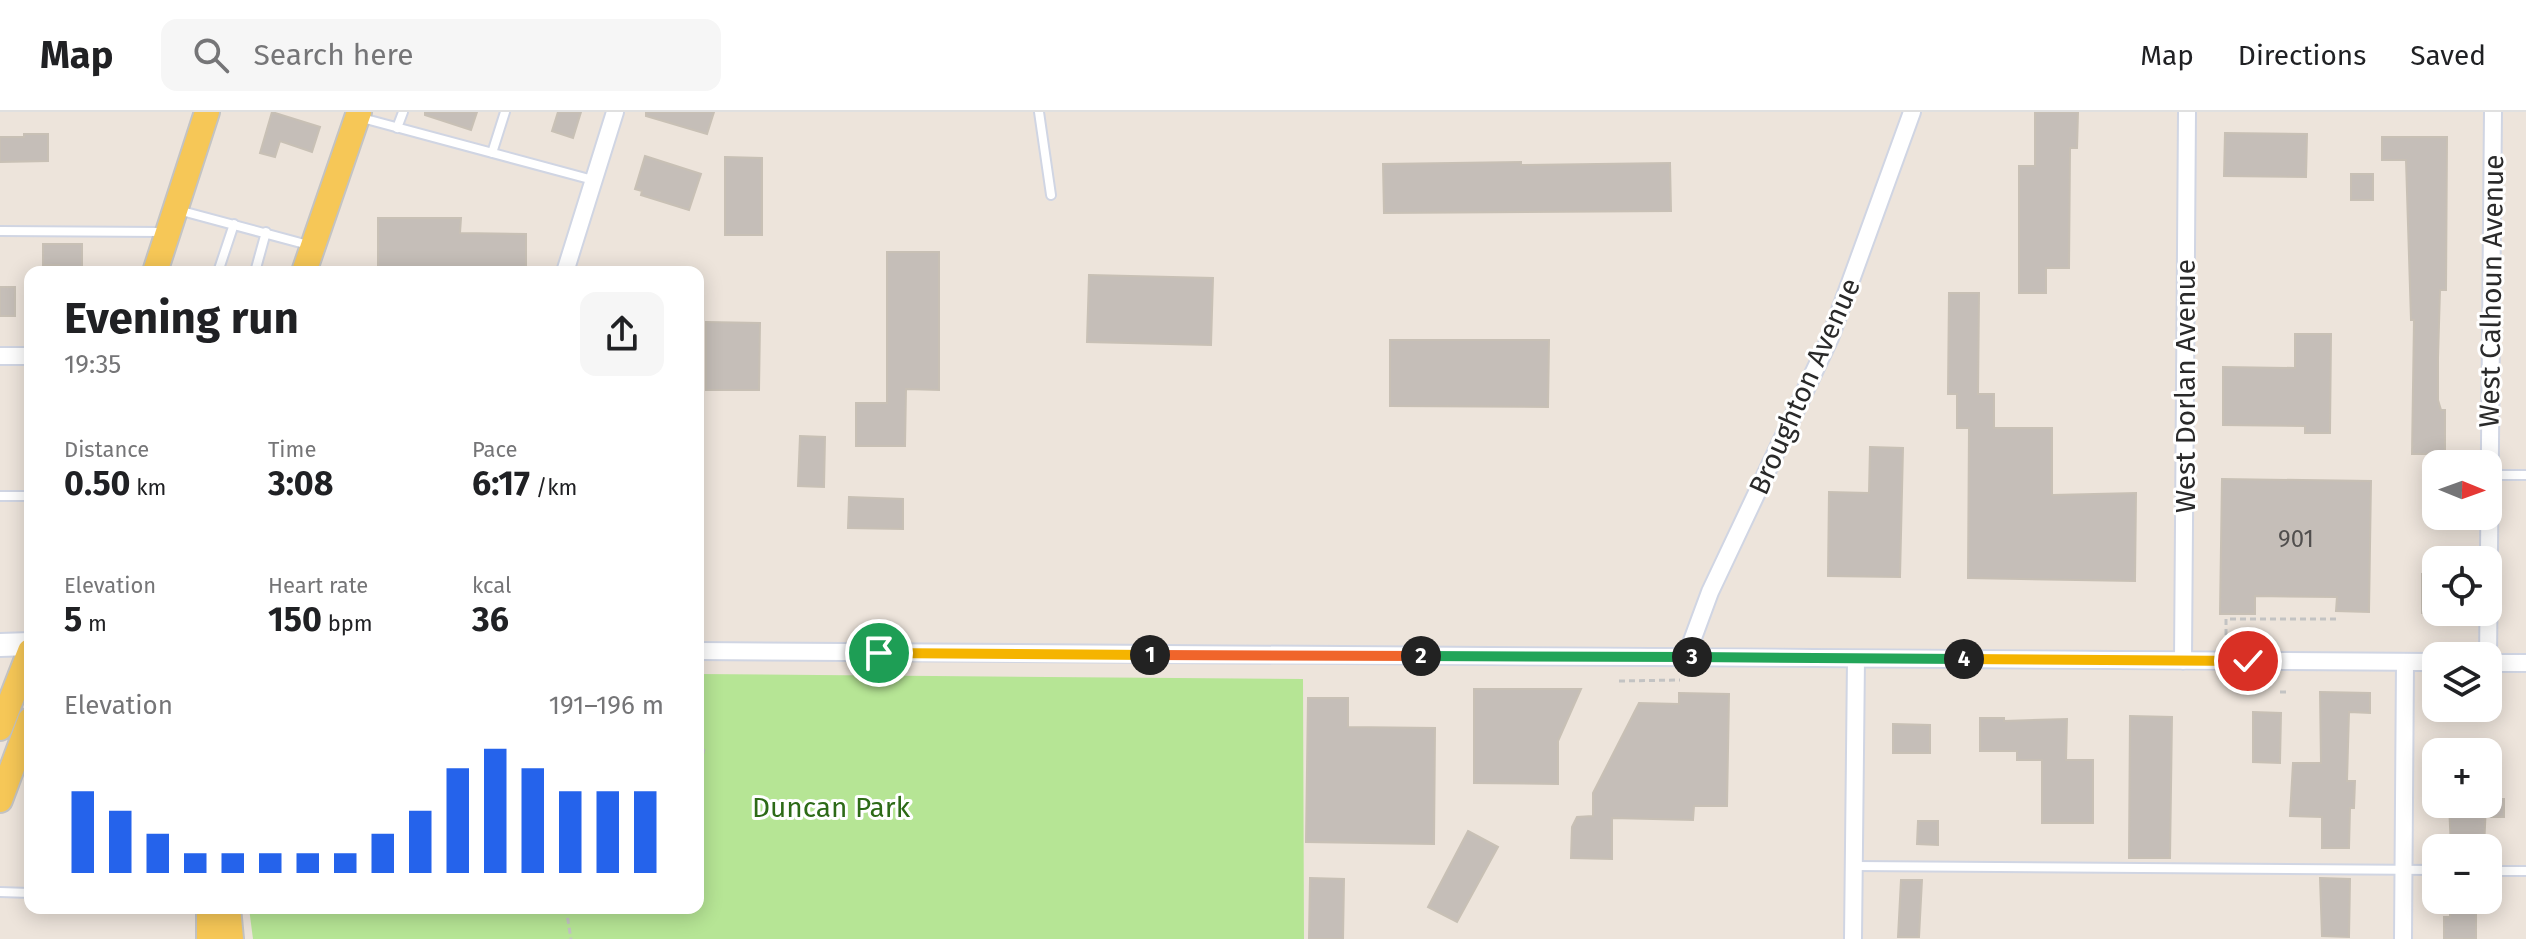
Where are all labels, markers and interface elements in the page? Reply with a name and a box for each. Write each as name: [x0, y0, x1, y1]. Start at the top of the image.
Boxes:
search box: [161, 19, 721, 91]
text: Map: [40, 32, 113, 78]
icon: search: [189, 33, 233, 77]
text: Search here: [253, 37, 414, 73]
text: Map: [2140, 39, 2194, 72]
text: Directions: [2238, 39, 2366, 72]
text: Saved: [2410, 39, 2486, 72]
street label: West Calhoun Avenue: [2473, 154, 2510, 428]
street label: West Dorlan Avenue: [2169, 259, 2202, 513]
street label: Broughton Avenue: [1742, 273, 1867, 500]
text: Evening run: [64, 292, 299, 345]
button: share: [580, 292, 664, 376]
text: 19:35: [64, 349, 121, 380]
text: Distance: [64, 436, 149, 463]
text: Time: [268, 436, 316, 463]
text: Pace: [472, 436, 518, 463]
north arrow: [2422, 450, 2502, 530]
map controls: [2422, 450, 2502, 914]
text: 0.50: [64, 463, 131, 504]
text: 3:08: [268, 463, 333, 504]
text: 6:17: [472, 463, 530, 504]
text: km: [131, 474, 166, 501]
text: /km: [530, 474, 577, 501]
house number: 901: [2278, 525, 2314, 553]
button: locate: [2422, 546, 2502, 626]
text: Elevation: [64, 572, 156, 599]
text: Heart rate: [268, 572, 368, 599]
text: kcal: [472, 572, 512, 599]
text: 5: [64, 599, 82, 640]
text: 150: [268, 599, 322, 640]
text: 36: [472, 599, 509, 640]
text: m: [82, 610, 107, 637]
text: bpm: [322, 610, 373, 637]
pin: [845, 619, 913, 687]
pin: [2214, 627, 2282, 695]
icon: arrive: [857, 631, 901, 675]
pin: 1: [1130, 635, 1170, 675]
pin: 2: [1401, 636, 1441, 676]
pin: 3: [1672, 637, 1712, 677]
pin: 4: [1944, 639, 1984, 679]
icon: check: [2226, 639, 2270, 683]
text: 1: [1145, 641, 1155, 668]
text: 2: [1415, 642, 1427, 669]
button: layers: [2422, 642, 2502, 722]
text: 3: [1686, 643, 1698, 670]
text: 4: [1958, 645, 1970, 672]
text: Elevation: [64, 690, 173, 721]
text: 191–196 m: [549, 690, 664, 721]
button: +: [2422, 738, 2502, 818]
park label: Duncan Park: [752, 791, 911, 824]
button: −: [2422, 834, 2502, 914]

